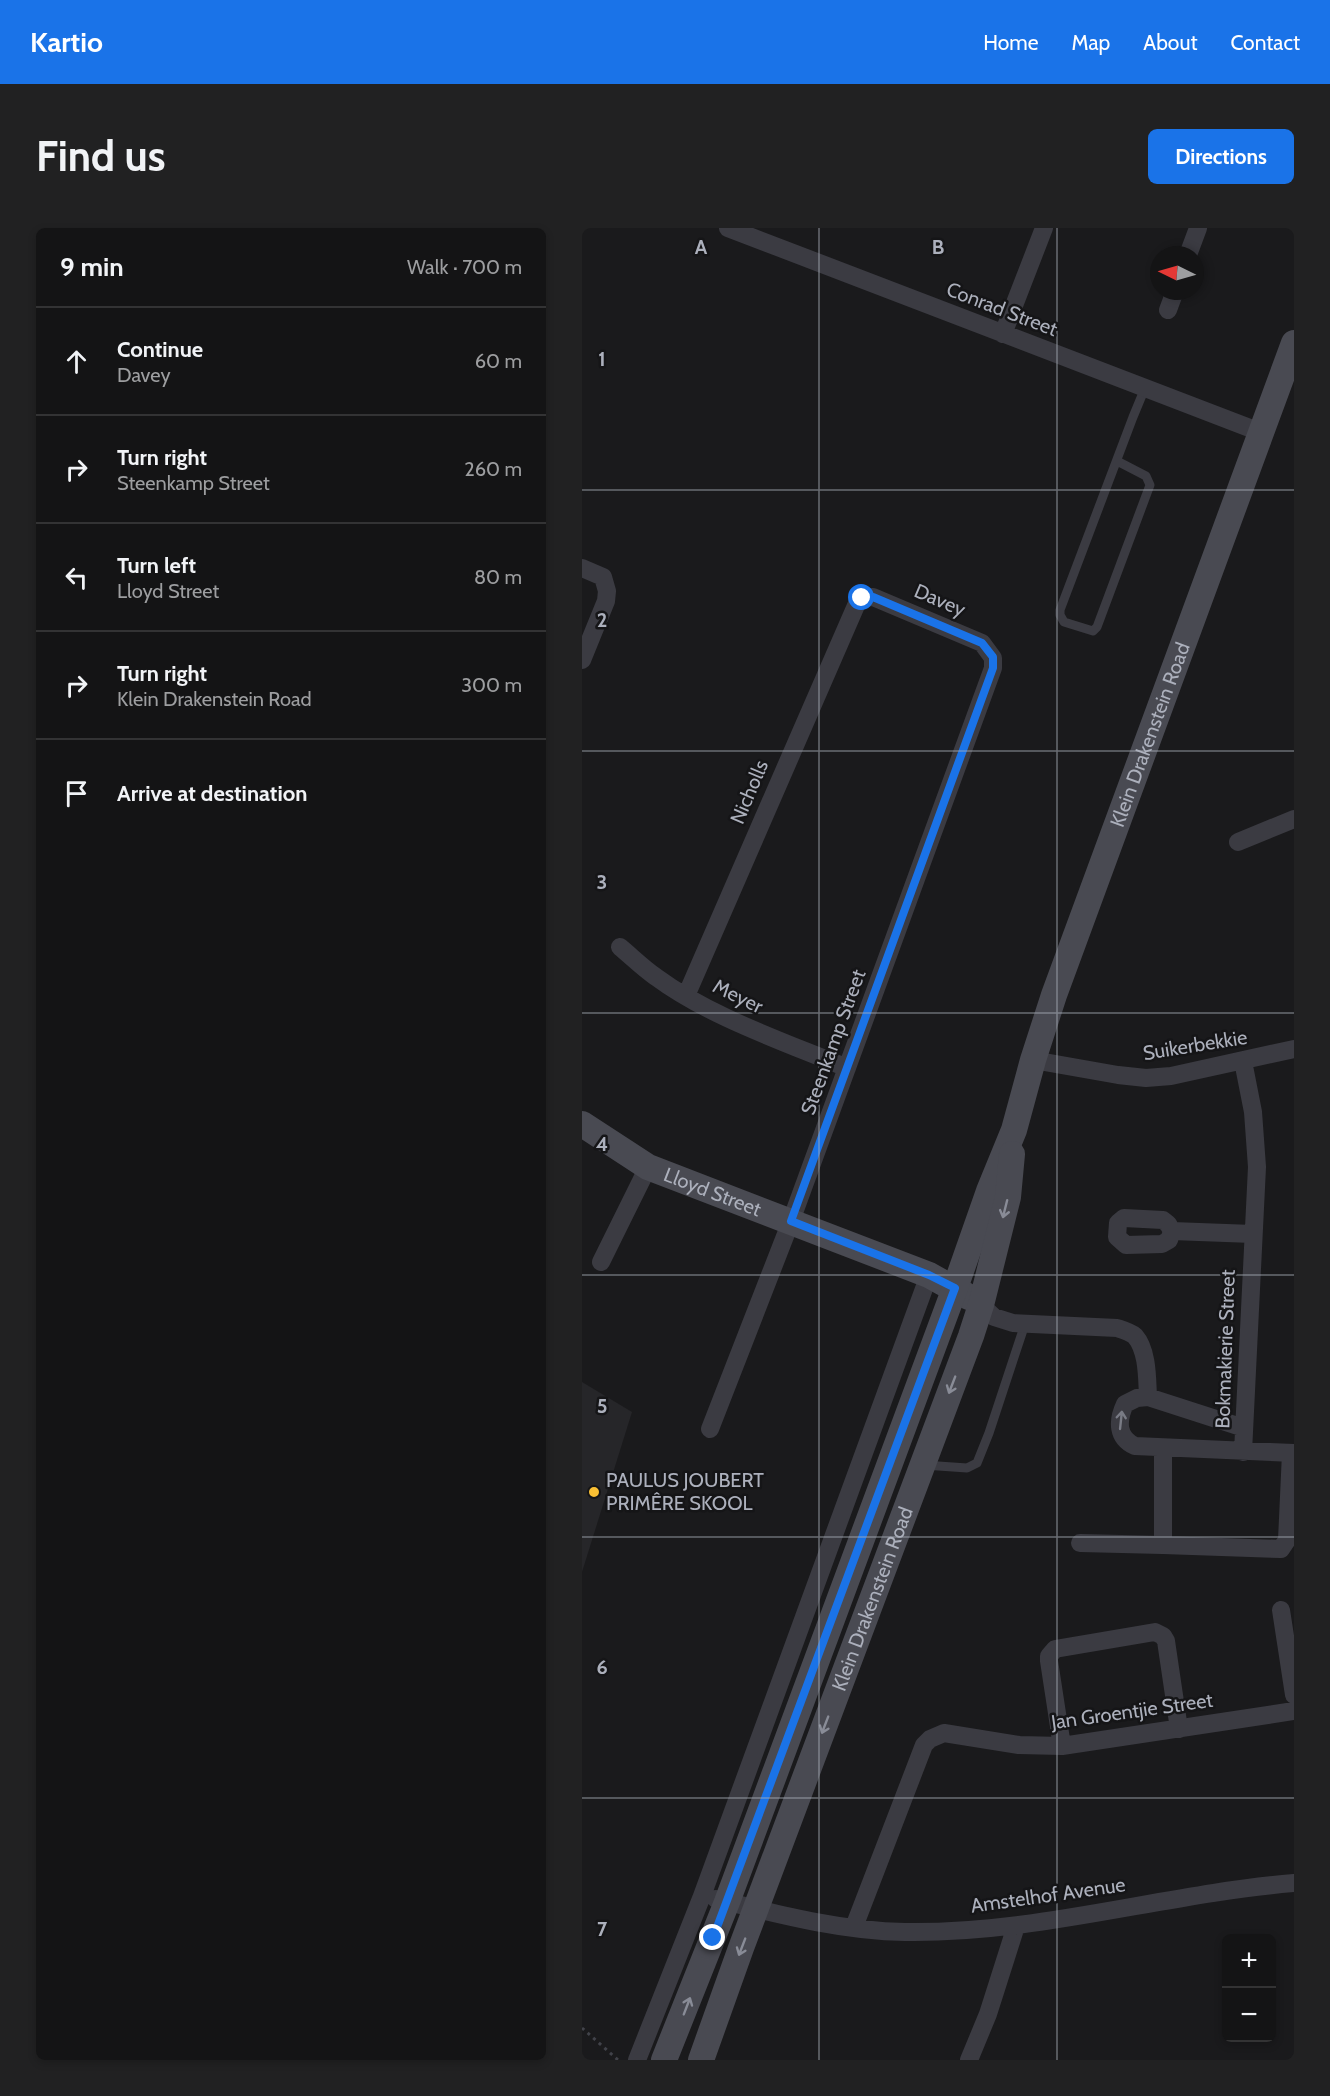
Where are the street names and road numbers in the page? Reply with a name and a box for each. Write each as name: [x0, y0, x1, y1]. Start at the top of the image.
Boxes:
street label: Conrad Street: [943, 277, 1061, 341]
street label: Davey: [911, 578, 969, 622]
street label: Klein Drakenstein Road: [1105, 639, 1195, 830]
street label: Nicholls: [725, 757, 773, 827]
street label: Steenkamp Street: [796, 966, 870, 1118]
street label: Meyer: [709, 974, 768, 1019]
street label: Suikerbekkie: [1141, 1025, 1249, 1065]
street label: Lloyd Street: [661, 1162, 765, 1221]
street label: Bokmakierie Street: [1210, 1269, 1240, 1429]
street label: Klein Drakenstein Road: [827, 1503, 918, 1694]
street label: Jan Groentjie Street: [1049, 1688, 1215, 1734]
street label: Amstelhof Avenue: [969, 1872, 1127, 1918]

